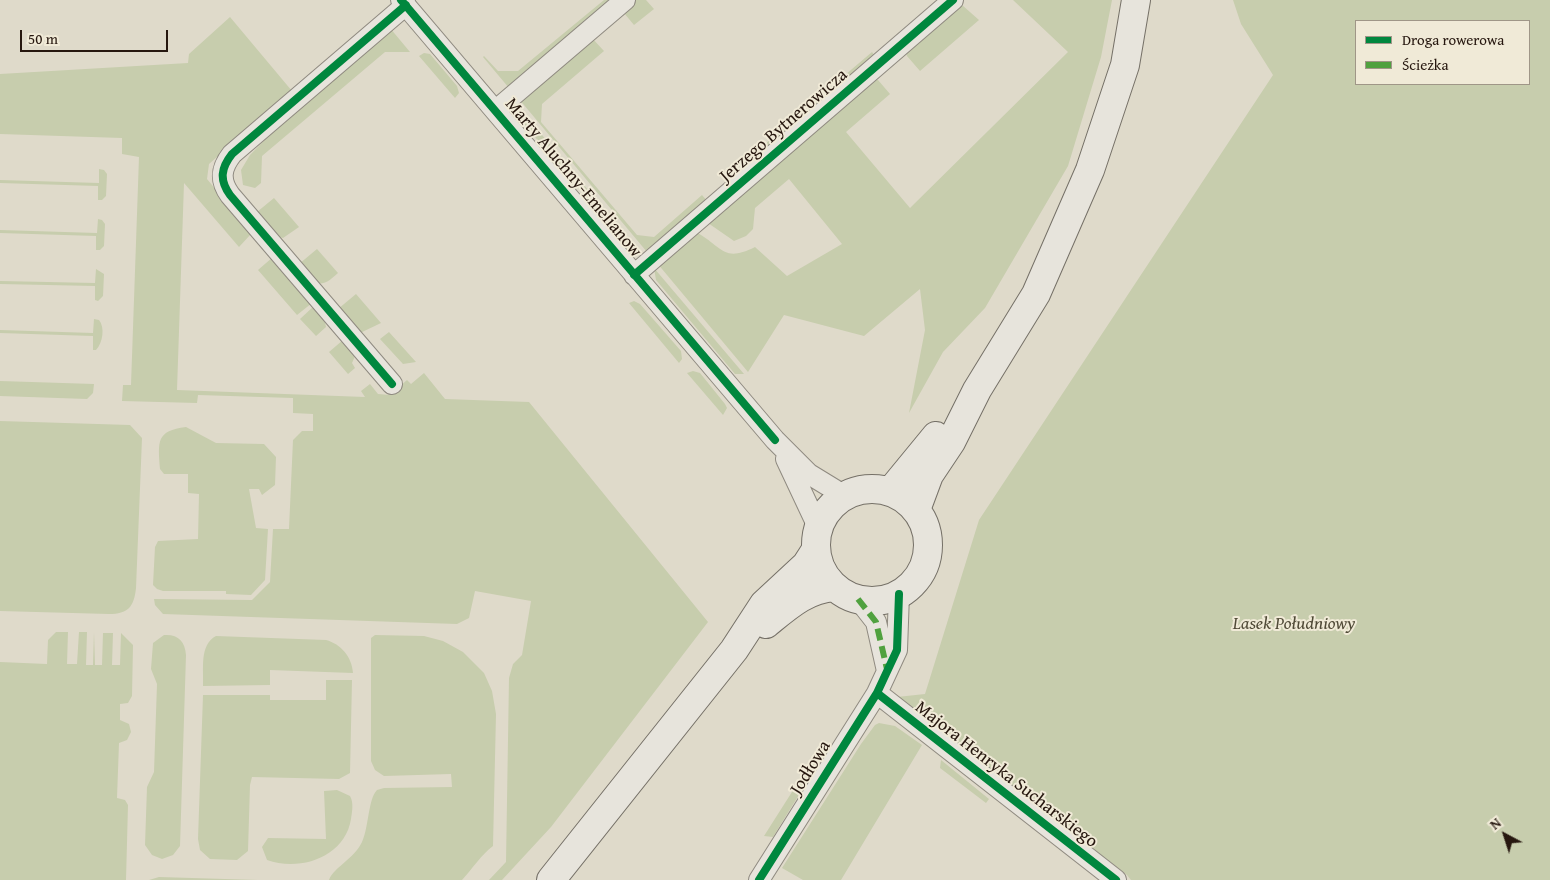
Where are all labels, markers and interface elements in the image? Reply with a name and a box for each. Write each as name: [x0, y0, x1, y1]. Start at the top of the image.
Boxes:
scale bar: [22, 20, 170, 52]
legend: [1355, 20, 1530, 85]
text: 50 m: [28, 28, 58, 49]
text: Droga rowerowa: [1402, 29, 1504, 50]
text: Ścieżka: [1402, 54, 1449, 75]
street label: Jerzego Bytnerowicza: [716, 65, 852, 187]
street label: Marty Aluchny-Emelianow: [500, 94, 646, 262]
park label: Lasek Południowy: [1233, 613, 1355, 635]
street label: Majora Henryka Sucharskiego: [910, 697, 1102, 853]
street label: Jodłowa: [786, 737, 836, 799]
north arrow: [1480, 810, 1530, 860]
text: N: [1485, 813, 1505, 834]

